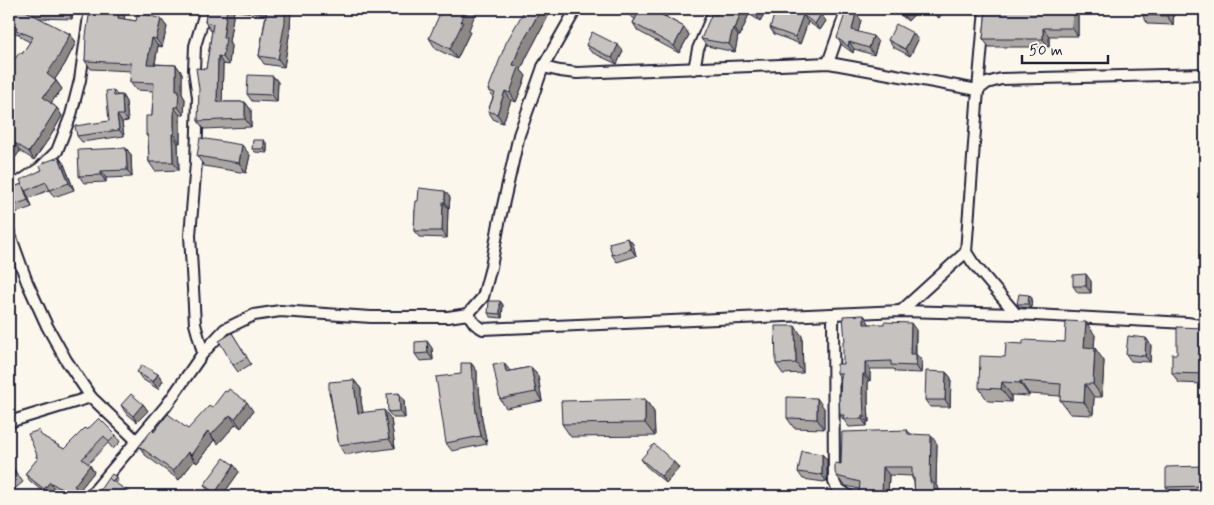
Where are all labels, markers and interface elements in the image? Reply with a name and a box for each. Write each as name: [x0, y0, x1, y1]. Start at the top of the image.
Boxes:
scale bar: [1022, 32, 1108, 64]
text: 50 m: [1029, 41, 1063, 61]

